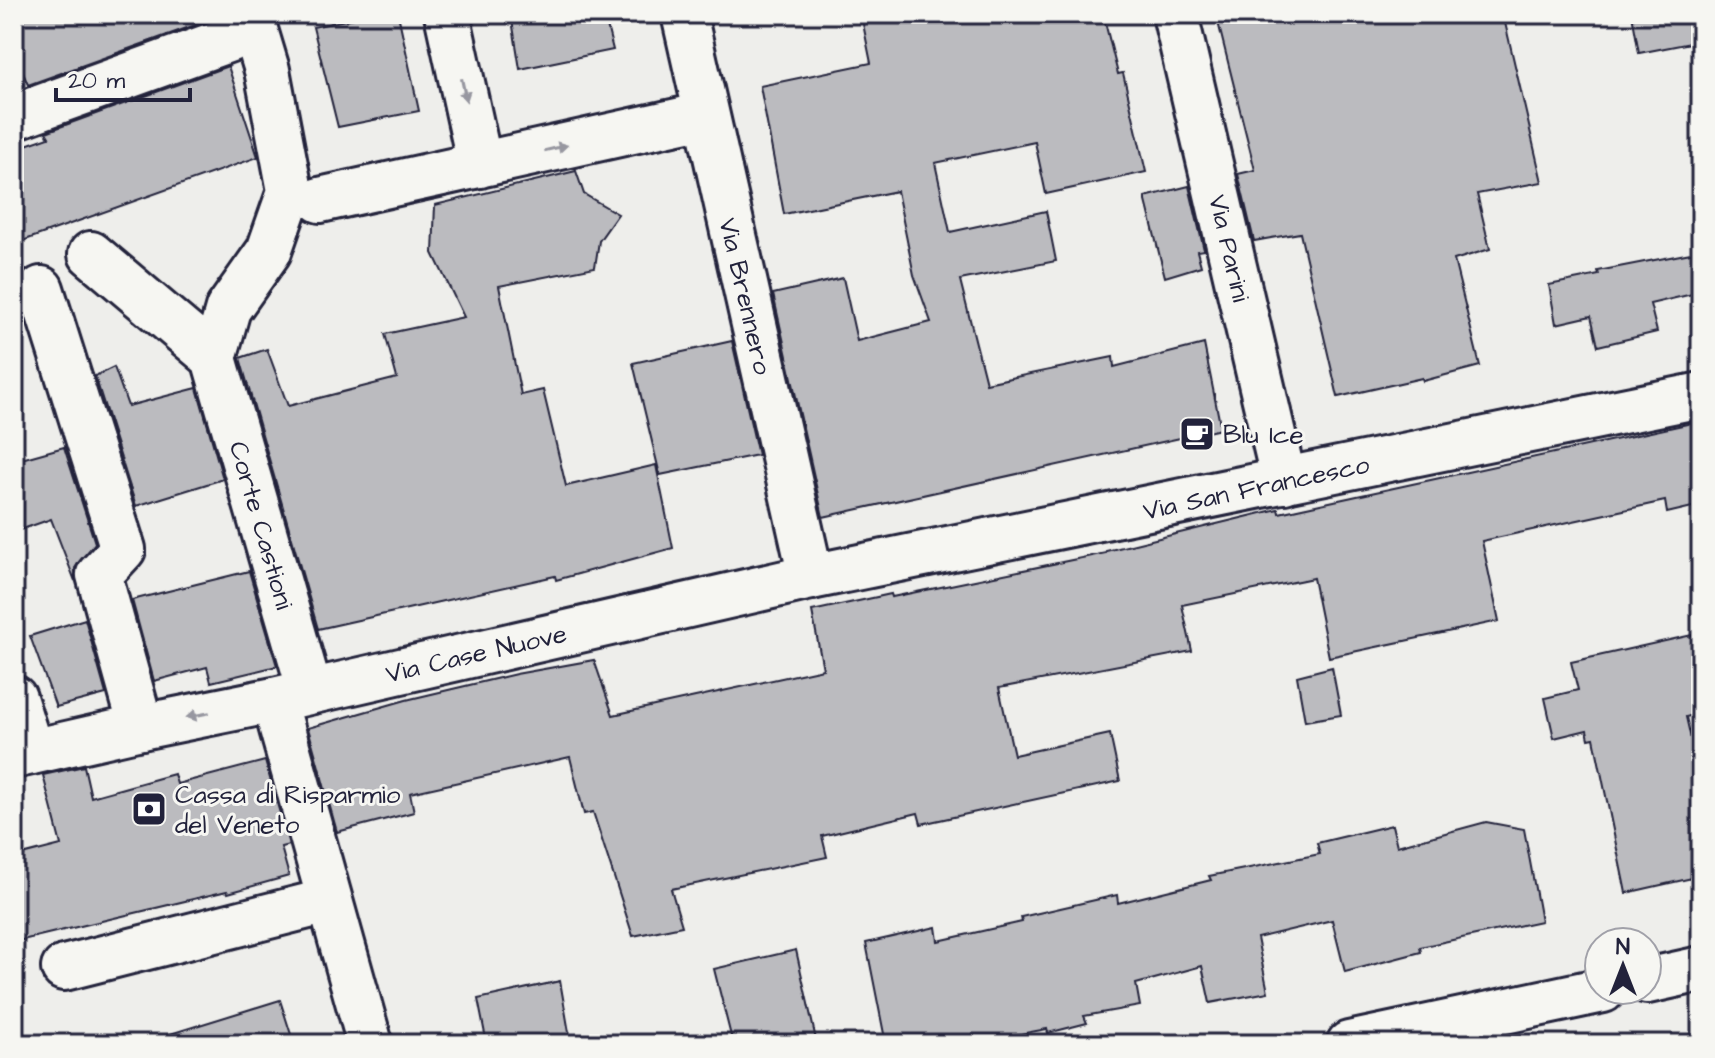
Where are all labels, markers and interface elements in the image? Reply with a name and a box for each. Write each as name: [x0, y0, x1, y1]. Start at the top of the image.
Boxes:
scale bar: [56, 52, 190, 102]
text: 20 m: [68, 64, 125, 98]
one-way arrow: [458, 77, 471, 102]
one-way arrow: [544, 141, 569, 154]
street label: Via Parini: [1199, 191, 1259, 305]
street label: Via Brennero: [710, 214, 781, 378]
cafe icon: Blu Ice: [1178, 415, 1216, 453]
place label: Blu Ice: [1223, 417, 1304, 453]
street label: Corte Castioni: [220, 437, 302, 613]
street label: Via San Francesco: [1140, 446, 1373, 530]
street label: Via Case Nuove: [382, 616, 570, 692]
one-way arrow: [185, 710, 210, 722]
place label: Cassa di Risparmio del Veneto: [175, 777, 401, 843]
bank icon: Cassa di Risparmio del Veneto: [130, 790, 168, 828]
north arrow: [1583, 926, 1663, 1006]
text: N: [1616, 932, 1630, 963]

